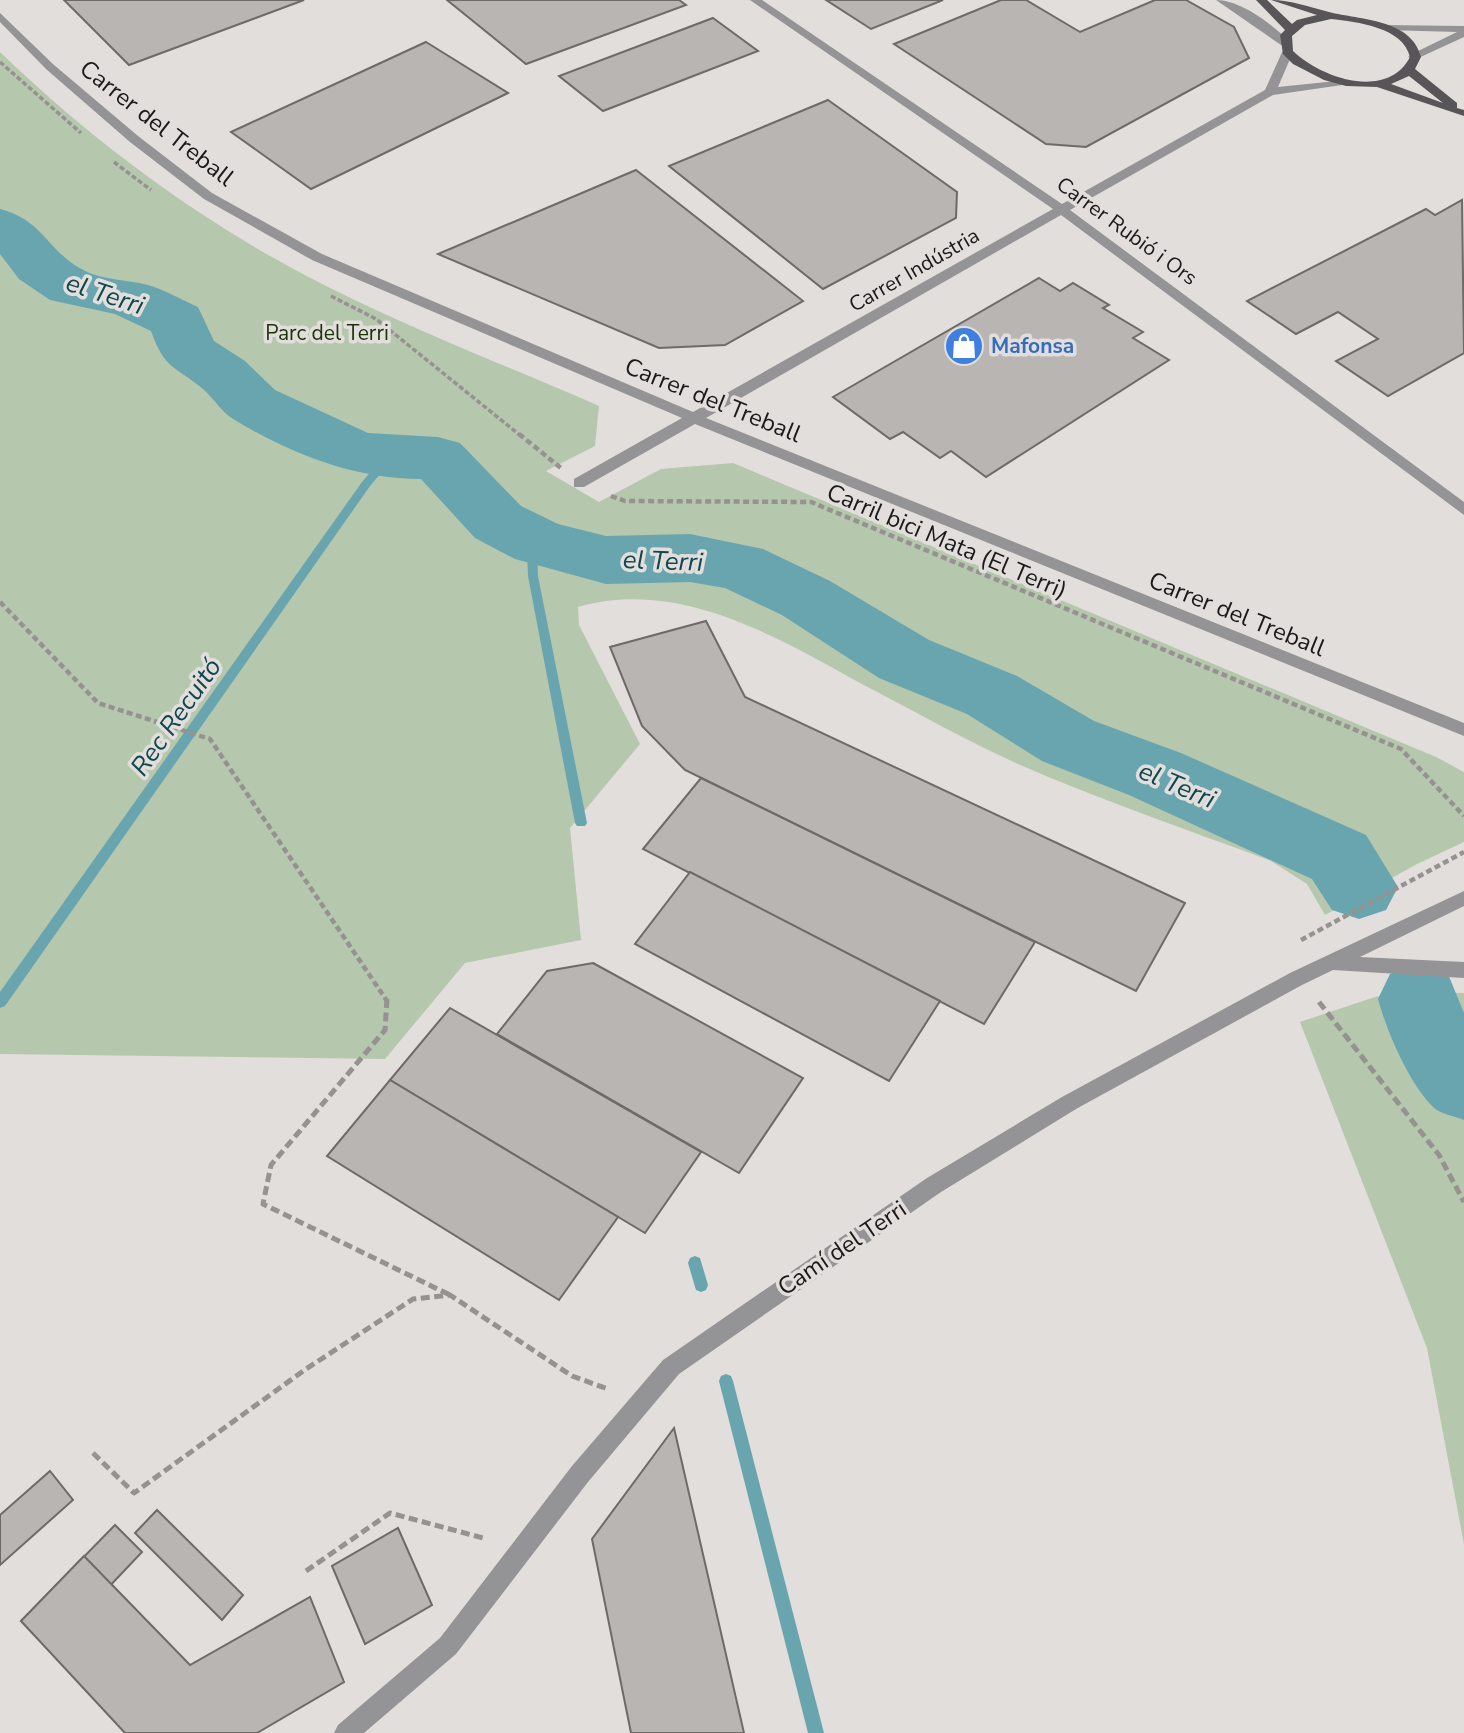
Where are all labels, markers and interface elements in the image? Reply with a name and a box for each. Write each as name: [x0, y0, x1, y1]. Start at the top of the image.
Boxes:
street label: Carrer del Treball: [73, 53, 241, 193]
street label: Carrer Rubió i Ors: [1051, 170, 1203, 292]
street label: Carrer Indústria: [844, 221, 984, 319]
water label: el Terri: [61, 265, 150, 323]
park label: Parc del Terri: [265, 319, 389, 347]
shop icon: Mafonsa: [943, 325, 985, 367]
place label: Mafonsa: [991, 332, 1074, 360]
street label: Carrer del Treball: [620, 350, 806, 450]
street label: Carril bici Mata (El Terri): [822, 476, 1072, 606]
water label: el Terri: [622, 542, 705, 580]
street label: Carrer del Treball: [1144, 564, 1330, 664]
water label: Rec Recuitó: [122, 651, 230, 783]
water label: el Terri: [1133, 753, 1222, 817]
street label: Camí del Terri: [771, 1193, 913, 1303]

